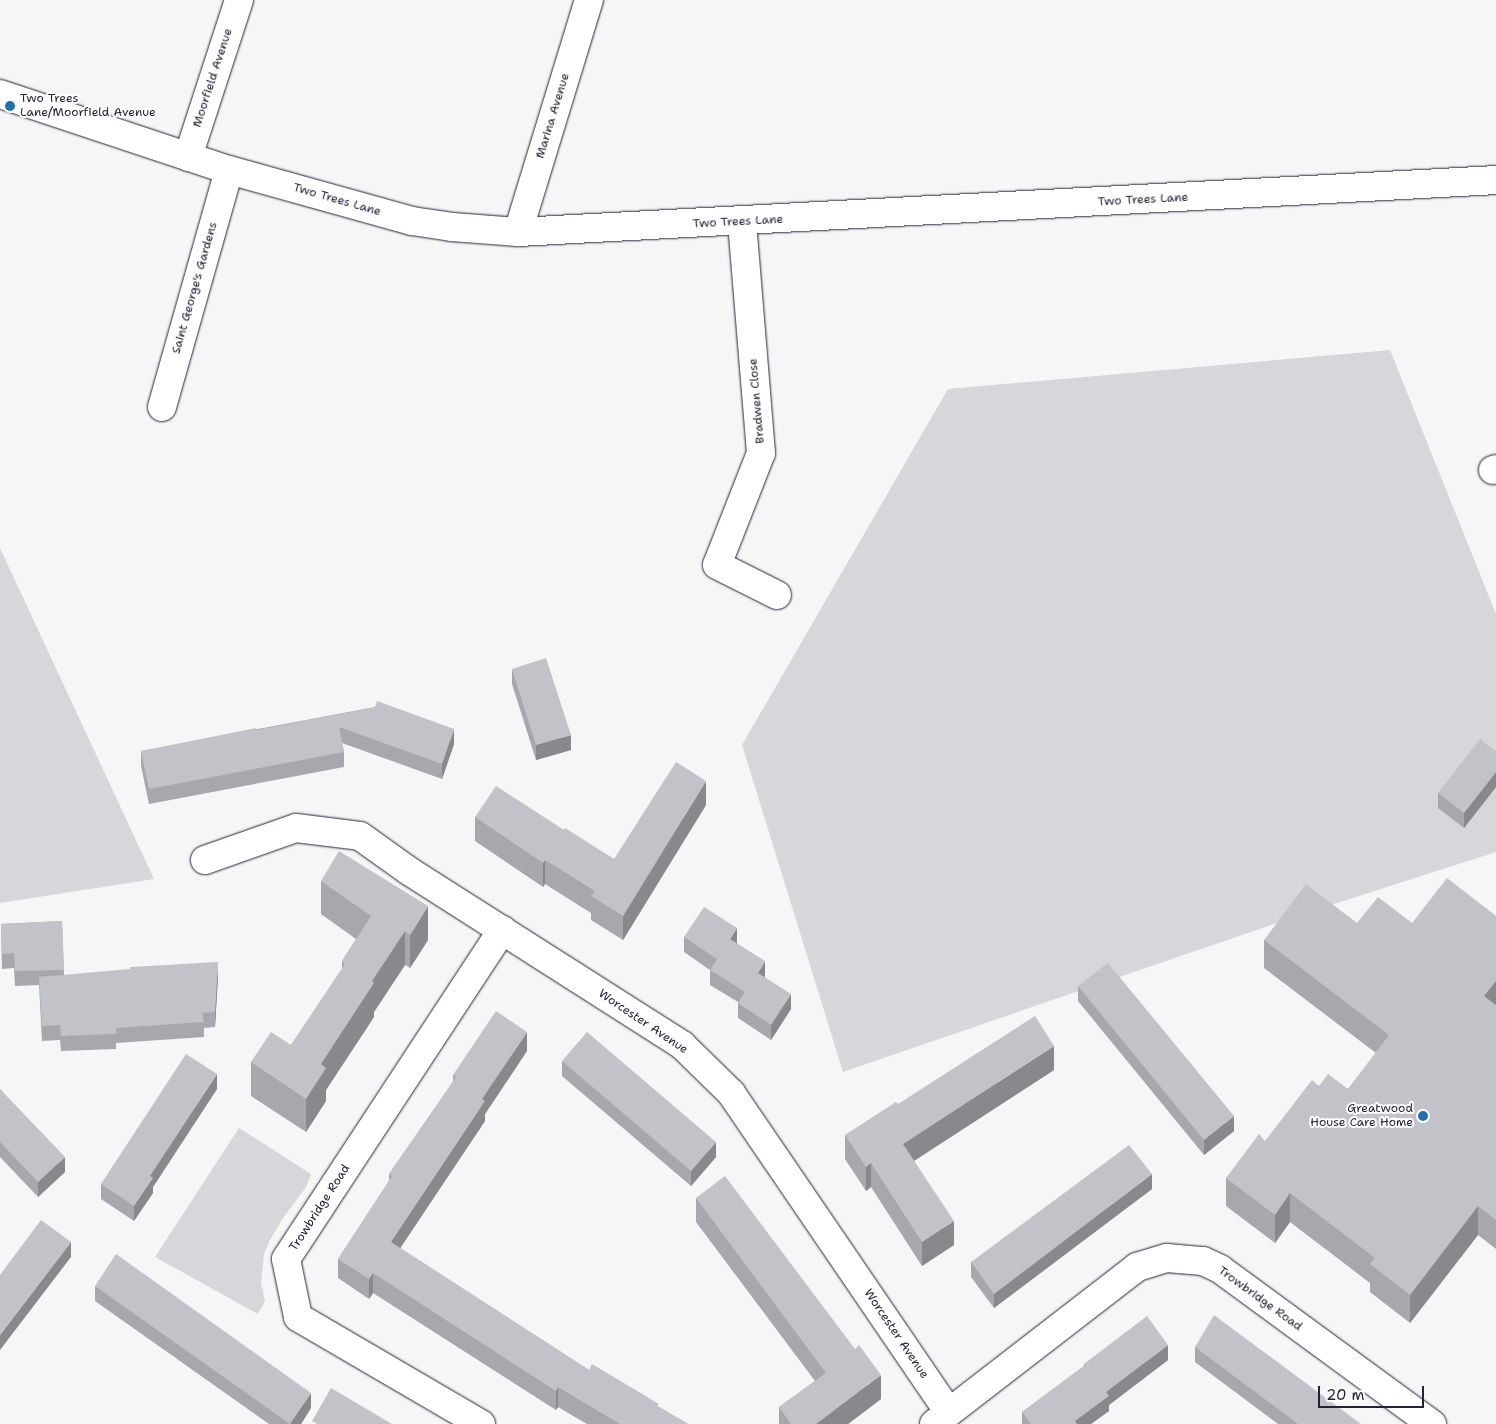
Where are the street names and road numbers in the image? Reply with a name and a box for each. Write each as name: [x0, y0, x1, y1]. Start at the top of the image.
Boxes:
street label: Moorfield Avenue: [190, 27, 236, 129]
street label: Marina Avenue: [533, 72, 573, 160]
street label: Two Trees Lane: [291, 181, 383, 219]
street label: Two Trees Lane: [1097, 190, 1189, 210]
street label: Two Trees Lane: [692, 212, 784, 232]
street label: Saint George's Gardens: [169, 220, 221, 356]
street label: Bradwen Close: [746, 358, 768, 444]
street label: Worcester Avenue: [595, 987, 691, 1057]
street label: Trowbridge Road: [287, 1162, 353, 1254]
street label: Trowbridge Road: [1215, 1264, 1305, 1334]
street label: Worcester Avenue: [861, 1286, 931, 1382]

